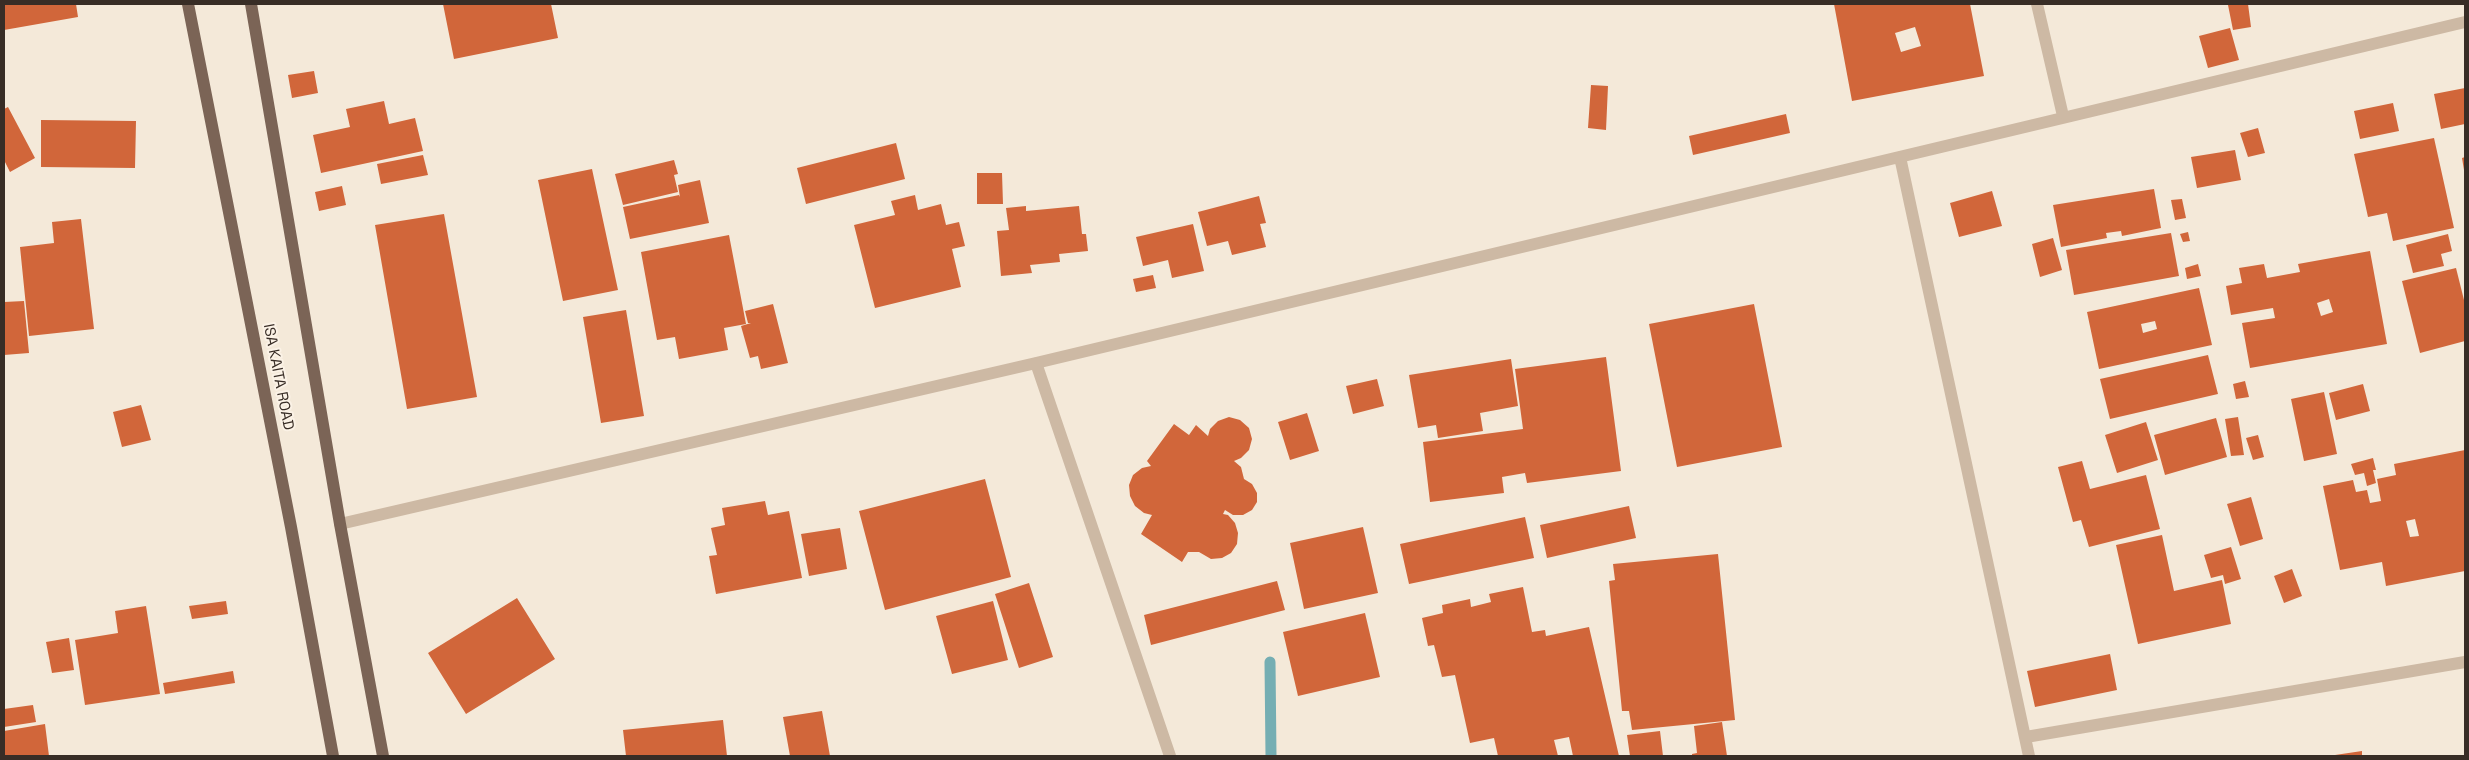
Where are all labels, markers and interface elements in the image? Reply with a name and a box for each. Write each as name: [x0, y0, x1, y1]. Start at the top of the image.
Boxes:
street label: ISA KAITA ROAD: [259, 322, 297, 432]

